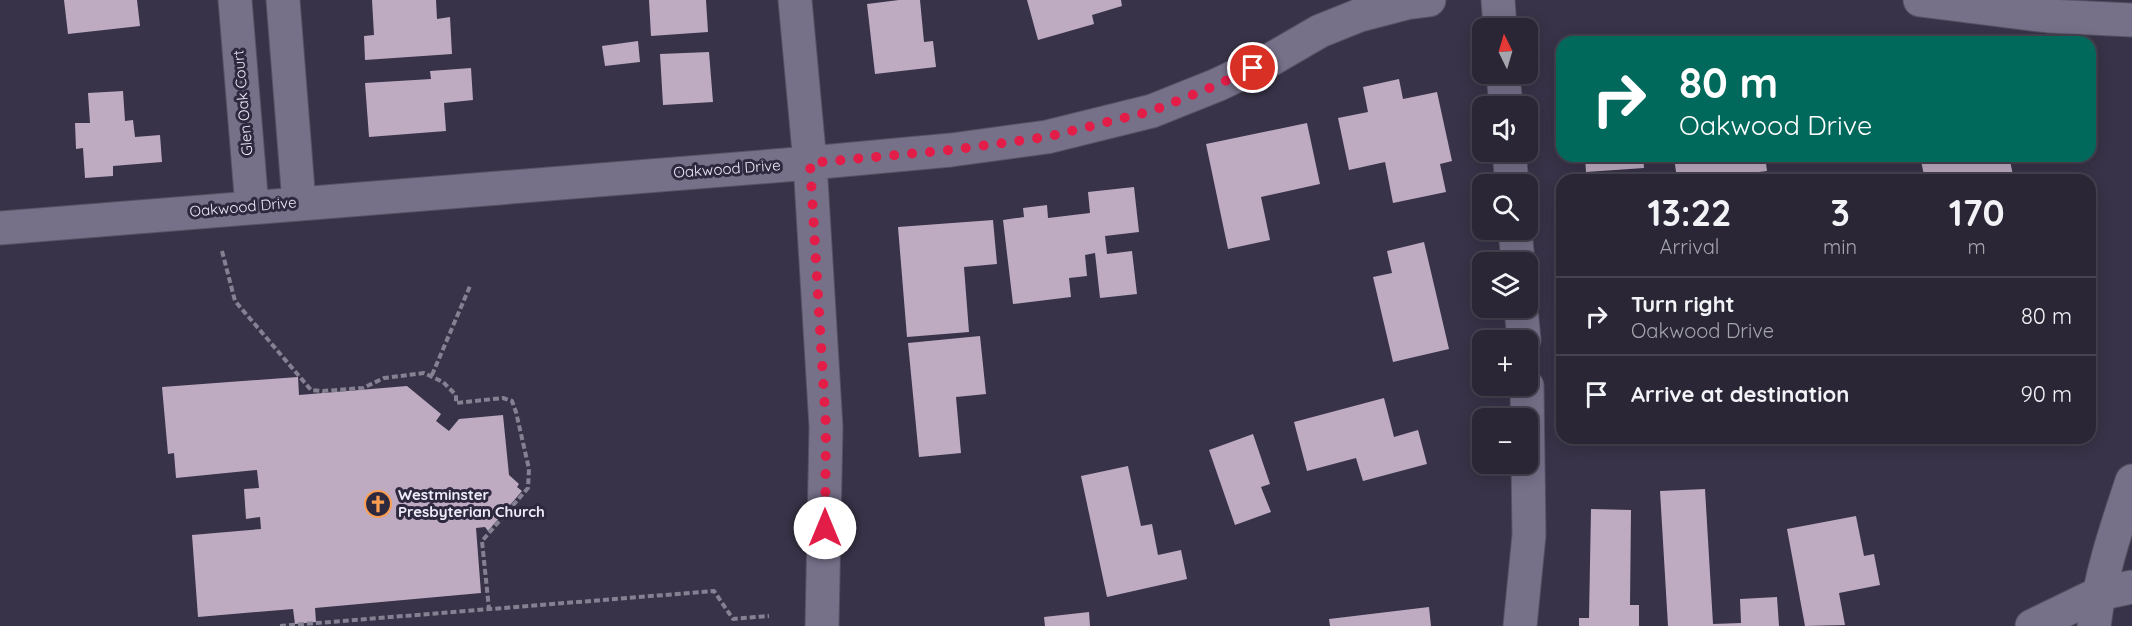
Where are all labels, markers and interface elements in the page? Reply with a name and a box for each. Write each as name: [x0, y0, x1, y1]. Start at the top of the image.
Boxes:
north arrow: [1472, 18, 1538, 84]
map controls: [1472, 18, 1538, 474]
pin: [1227, 42, 1278, 93]
street label: Glen Oak Court: [228, 49, 257, 157]
icon: arrive: [1236, 51, 1269, 84]
text: 80 m: [1679, 56, 1778, 109]
icon: right: [1580, 60, 1658, 138]
button: sound: [1472, 96, 1538, 162]
text: Oakwood Drive: [1679, 108, 1872, 142]
street label: Oakwood Drive: [673, 155, 781, 182]
button: search: [1472, 174, 1538, 240]
text: 13:22: [1647, 190, 1732, 235]
text: 3: [1830, 190, 1850, 235]
text: 170: [1949, 190, 2005, 235]
street label: Oakwood Drive: [189, 192, 297, 221]
text: Arrival: [1660, 234, 1719, 259]
text: min: [1823, 234, 1857, 259]
text: m: [1967, 234, 1986, 259]
button: layers: [1472, 252, 1538, 318]
text: Turn right: [1631, 290, 1735, 318]
icon: right: [1580, 300, 1613, 333]
text: 80 m: [2021, 302, 2072, 330]
text: Oakwood Drive: [1631, 318, 1774, 343]
button: +: [1472, 330, 1538, 396]
icon: arrive: [1580, 378, 1613, 411]
text: Arrive at destination: [1631, 380, 1849, 408]
text: 90 m: [2021, 380, 2072, 408]
button: −: [1472, 408, 1538, 474]
place label: Westminster Presbyterian Church: [398, 485, 545, 521]
church icon: Westminster Presbyterian Church: [363, 489, 393, 519]
position arrow: [793, 496, 857, 560]

